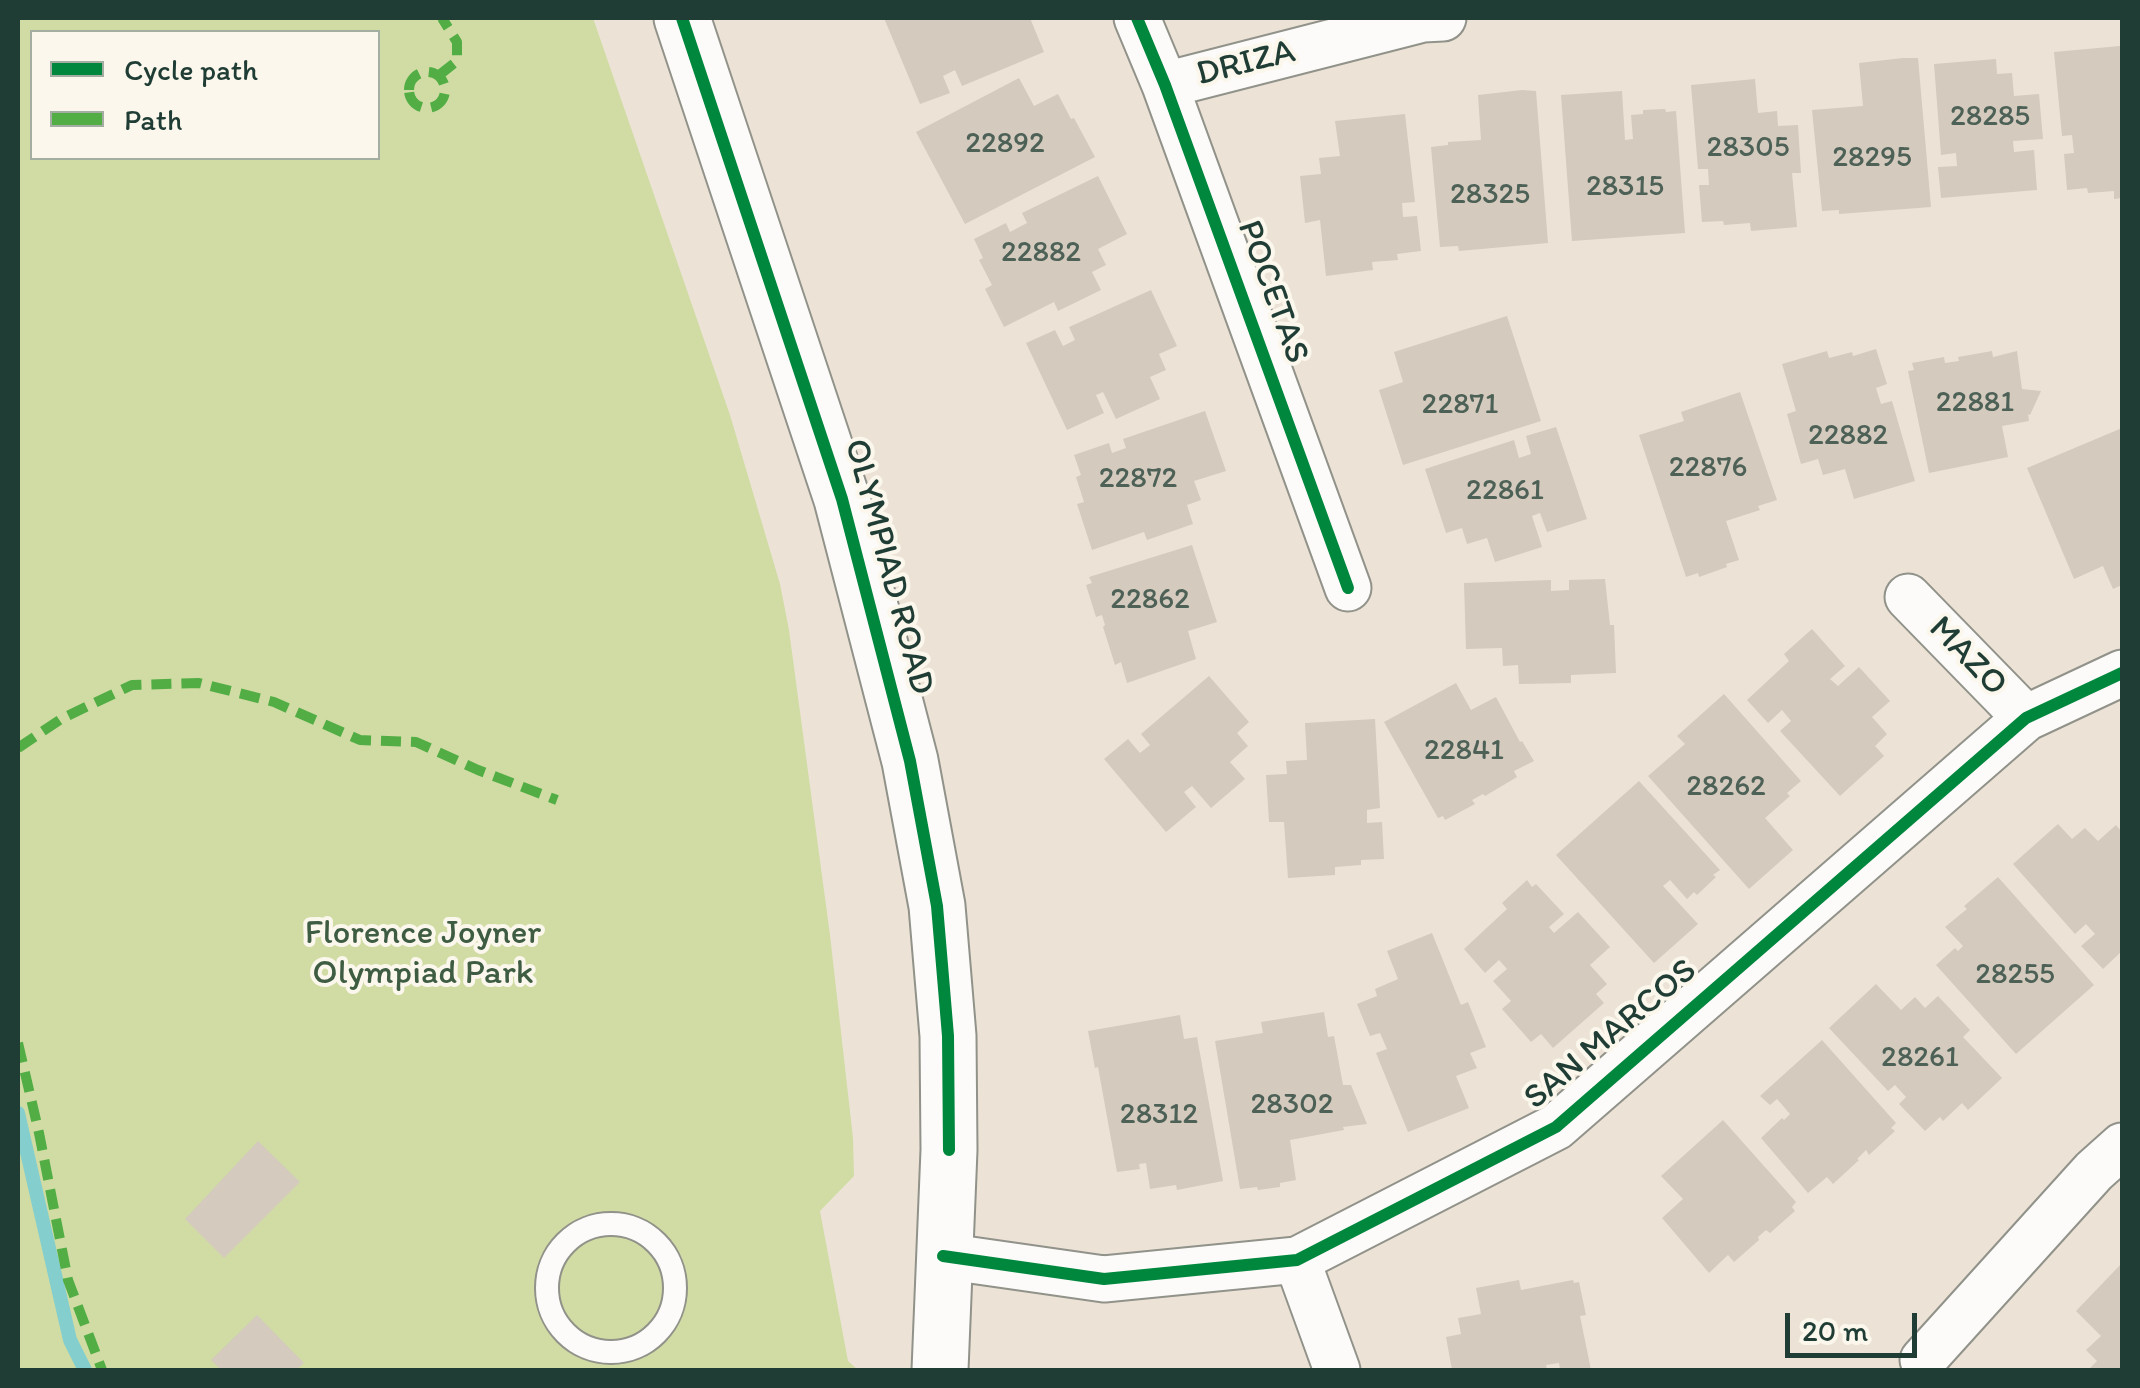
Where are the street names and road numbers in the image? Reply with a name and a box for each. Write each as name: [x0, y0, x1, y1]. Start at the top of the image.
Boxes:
street label: DRIZA: [1192, 31, 1300, 97]
street label: POCETAS: [1227, 215, 1317, 369]
street label: OLYMPIAD ROAD: [834, 435, 942, 699]
street label: MAZO: [1919, 608, 2015, 706]
street label: SAN MARCOS: [1516, 951, 1706, 1119]

